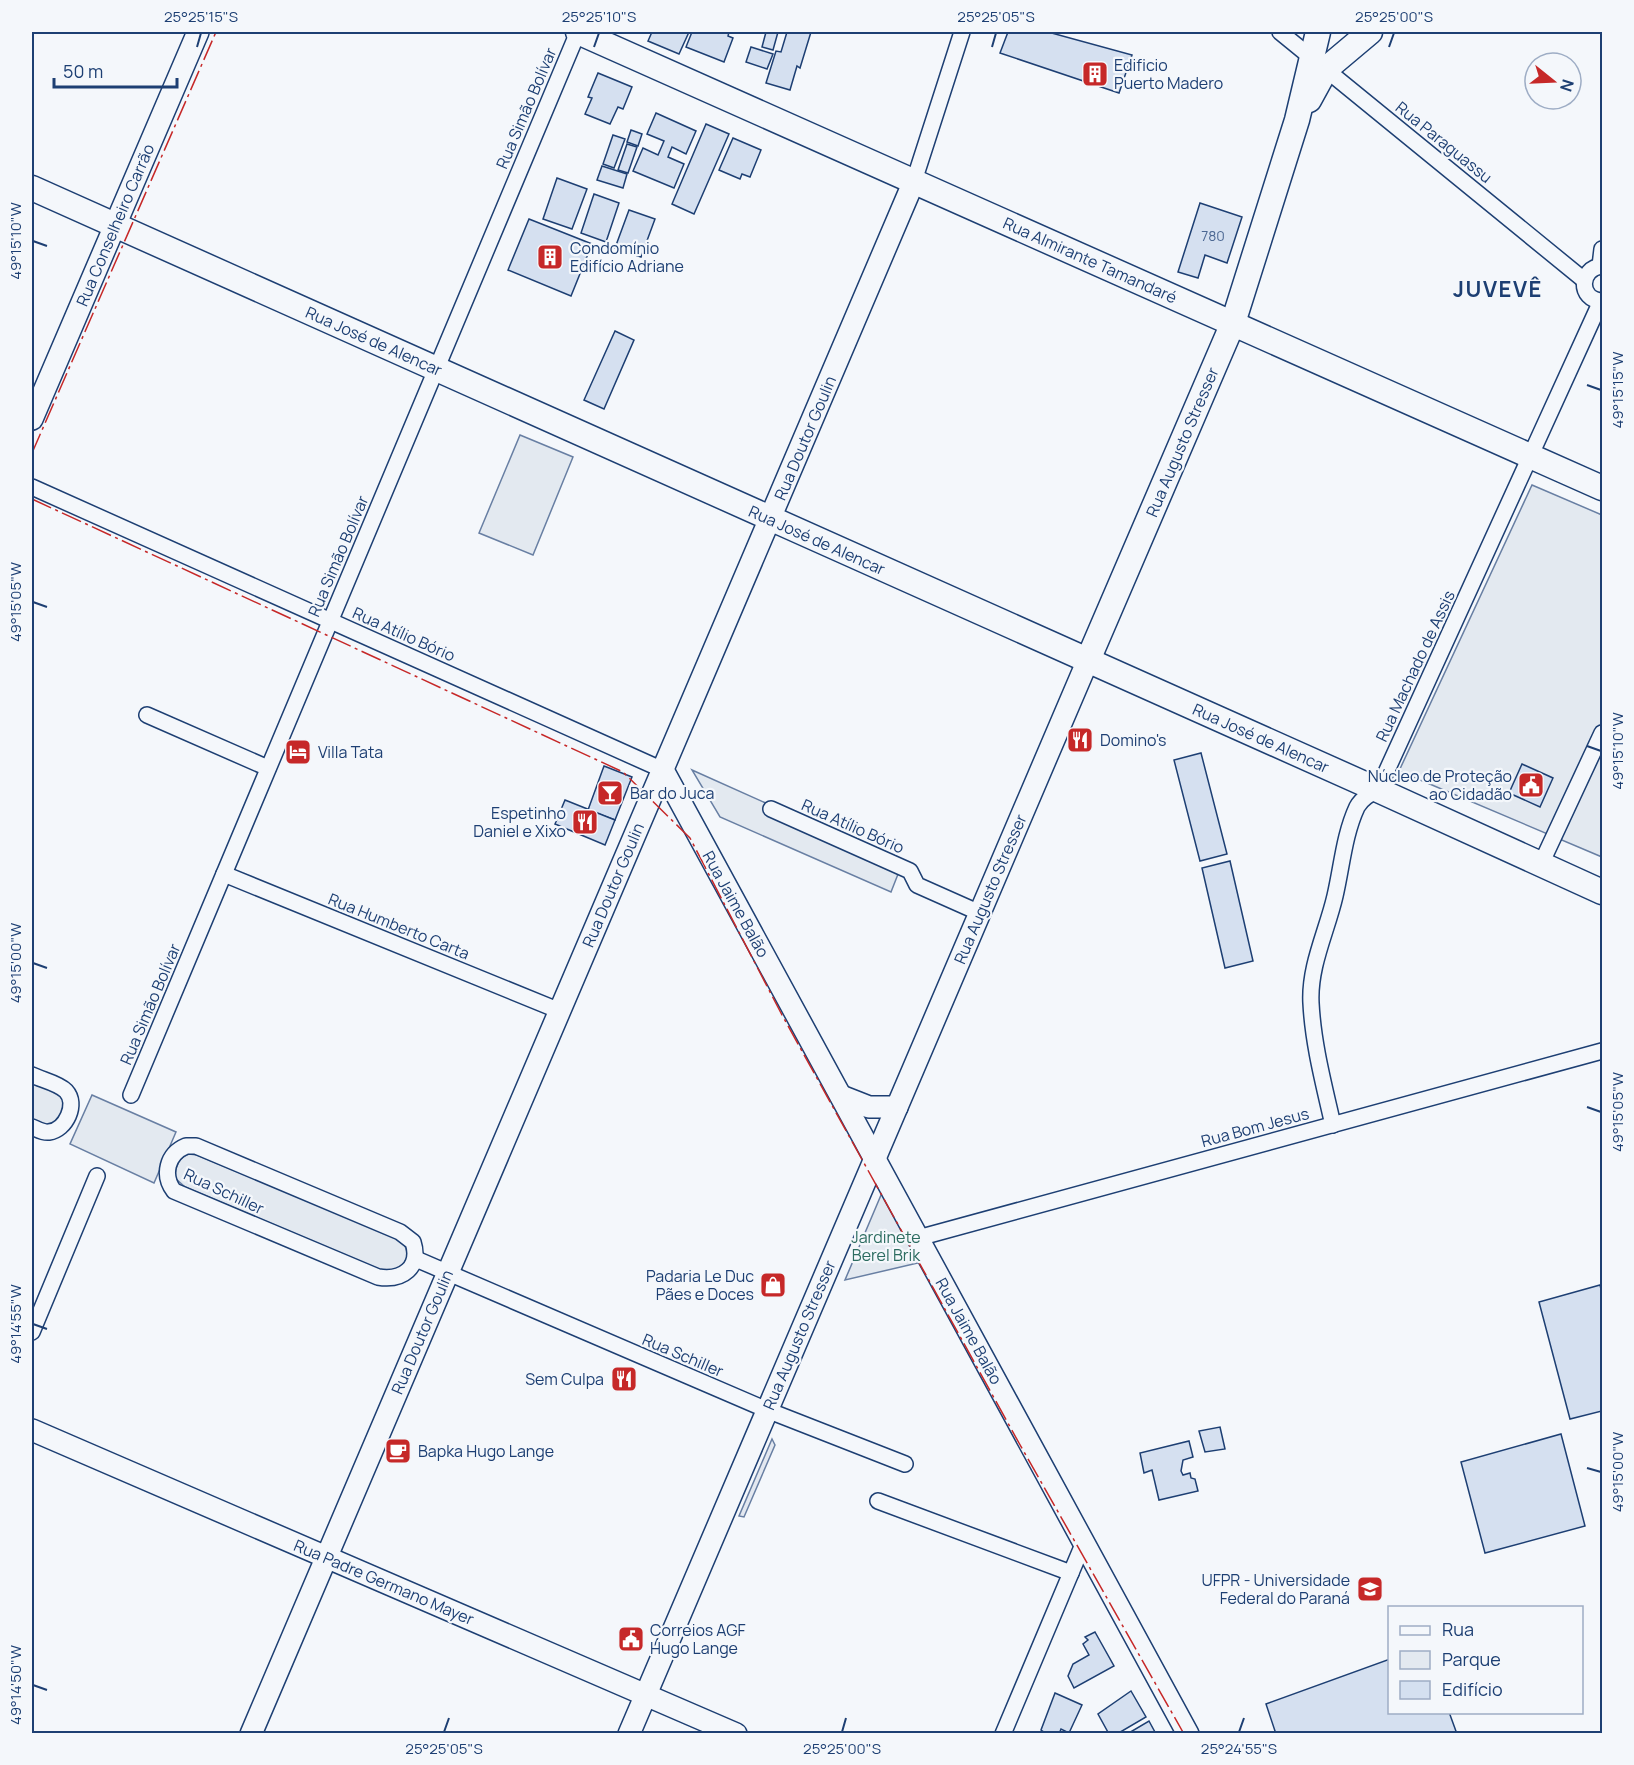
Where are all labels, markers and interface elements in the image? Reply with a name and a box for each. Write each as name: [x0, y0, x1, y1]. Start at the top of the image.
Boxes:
text: 25°25'15"S: [164, 6, 238, 27]
text: 25°25'10"S: [562, 6, 636, 27]
text: 25°25'05"S: [957, 6, 1035, 27]
text: 25°25'00"S: [1355, 6, 1433, 27]
street label: Rua Simão Bolívar: [491, 44, 562, 172]
scale bar: [54, 51, 177, 89]
north arrow: [1523, 51, 1583, 111]
place label: Edificio Puerto Madero: [1114, 54, 1223, 94]
text: 50 m: [63, 59, 103, 83]
building icon: Edificio Puerto Madero: [1080, 59, 1110, 89]
text: N: [1555, 77, 1580, 95]
street label: Rua Paraguassu: [1391, 96, 1497, 188]
street label: Rua Conselheiro Carrão: [71, 140, 159, 310]
text: 49°15'10"W: [5, 202, 26, 280]
street label: Rua Almirante Tamandaré: [1000, 212, 1180, 308]
house number: 780: [1201, 226, 1225, 245]
place label: Condomínio Edifício Adriane: [570, 237, 684, 277]
building icon: Condomínio Edifício Adriane: [535, 242, 565, 272]
district label: JUVEVÊ: [1453, 274, 1543, 304]
street label: Rua José de Alencar: [302, 301, 446, 381]
text: 49°15'15"W: [1607, 352, 1628, 428]
street label: Rua Augusto Stresser: [1140, 364, 1224, 520]
street label: Rua Doutor Goulin: [769, 372, 841, 504]
street label: Rua Simão Bolívar: [303, 492, 374, 620]
street label: Rua José de Alencar: [745, 500, 889, 580]
text: 49°15'05"W: [5, 562, 26, 642]
street label: Rua Machado de Assis: [1370, 587, 1460, 745]
street label: Rua Atílio Bório: [349, 602, 459, 666]
street label: Rua José de Alencar: [1189, 698, 1333, 778]
text: 49°15'10"W: [1607, 712, 1628, 790]
restaurant icon: Domino's: [1065, 725, 1095, 755]
place label: Domino's: [1100, 729, 1166, 751]
hotel icon: Villa Tata: [283, 737, 313, 767]
place label: Villa Tata: [318, 741, 383, 763]
place label: Núcleo de Proteção ao Cidadão: [1368, 765, 1512, 805]
public building icon: Núcleo de Proteção ao Cidadão: [1516, 770, 1546, 800]
bar icon: Bar do Juca: [595, 778, 625, 808]
place label: Bar do Juca: [630, 782, 714, 804]
street label: Rua Atílio Bório: [798, 794, 908, 858]
place label: Espetinho Daniel e Xixo: [473, 802, 566, 842]
restaurant icon: Espetinho Daniel e Xixo: [570, 807, 600, 837]
street label: Rua Augusto Stresser: [948, 811, 1032, 967]
street label: Rua Doutor Goulin: [577, 819, 649, 951]
street label: Rua Jaime Balão: [698, 847, 774, 961]
street label: Rua Humberto Carta: [325, 888, 473, 964]
text: 49°15'00"W: [5, 923, 26, 1003]
street label: Rua Simão Bolívar: [115, 940, 186, 1068]
text: 49°15'05"W: [1607, 1072, 1628, 1152]
street label: Rua Bom Jesus: [1199, 1102, 1311, 1152]
street label: Rua Schiller: [180, 1163, 268, 1219]
park label: Jardinete Berel Brik: [851, 1226, 921, 1266]
street label: Rua Augusto Stresser: [757, 1257, 841, 1413]
place label: Padaria Le Duc Pães e Doces: [646, 1265, 754, 1305]
street label: Rua Doutor Goulin: [386, 1266, 458, 1398]
shop icon: Padaria Le Duc Pães e Doces: [758, 1270, 788, 1300]
street label: Rua Jaime Balão: [931, 1274, 1007, 1388]
text: 49°14'55"W: [5, 1284, 26, 1364]
street label: Rua Schiller: [639, 1328, 727, 1382]
restaurant icon: Sem Culpa: [609, 1364, 639, 1394]
place label: Sem Culpa: [525, 1368, 604, 1390]
text: 49°15'00"W: [1607, 1432, 1628, 1512]
cafe icon: Bapka Hugo Lange: [383, 1436, 413, 1466]
place label: Bapka Hugo Lange: [418, 1440, 554, 1462]
street label: Rua Padre Germano Mayer: [291, 1534, 478, 1630]
place label: UFPR - Universidade Federal do Paraná: [1201, 1569, 1350, 1609]
school or university icon: UFPR - Universidade Federal do Paraná: [1355, 1574, 1385, 1604]
legend: [1388, 1606, 1583, 1714]
text: Rua: [1442, 1617, 1474, 1641]
place label: Correios AGF Hugo Lange: [650, 1619, 746, 1659]
public building icon: Correios AGF Hugo Lange: [616, 1624, 646, 1654]
text: 49°14'50"W: [5, 1645, 26, 1725]
text: Parque: [1442, 1647, 1501, 1671]
text: Edifício: [1442, 1677, 1503, 1701]
text: 25°25'05"S: [405, 1738, 483, 1759]
text: 25°25'00"S: [803, 1738, 881, 1759]
text: 25°24'55"S: [1201, 1738, 1277, 1759]

